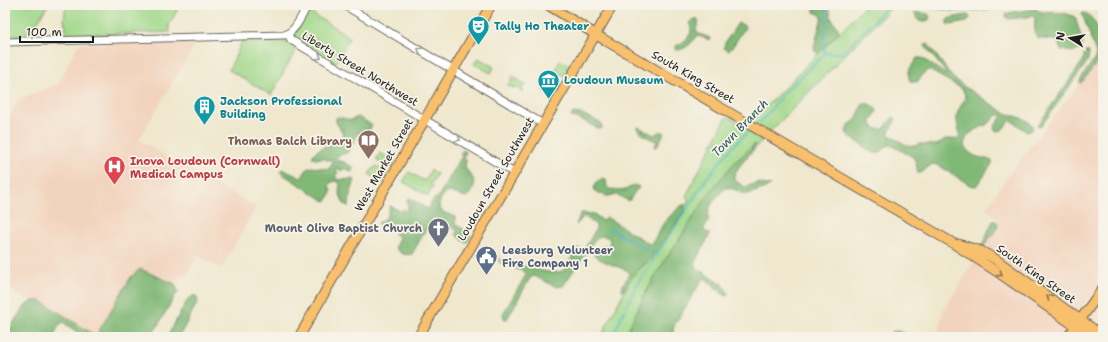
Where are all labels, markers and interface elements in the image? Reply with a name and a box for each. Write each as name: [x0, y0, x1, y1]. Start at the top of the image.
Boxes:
theatre icon: Tally Ho Theater: [465, 13, 491, 46]
scale bar: [20, 18, 93, 44]
north arrow: [1050, 18, 1090, 58]
place label: Tally Ho Theater: [494, 19, 589, 34]
text: 100 m: [26, 24, 62, 40]
street label: Liberty Street Northwest: [299, 28, 421, 110]
text: N: [1052, 30, 1069, 42]
one-way arrow: [417, 47, 424, 55]
street label: South King Street: [649, 47, 737, 107]
one-way arrow: [315, 52, 322, 59]
museum icon: Loudoun Museum: [536, 67, 562, 100]
place label: Loudoun Museum: [564, 73, 663, 88]
building icon: Jackson Professional Building: [191, 94, 217, 127]
place label: Jackson Professional Building: [220, 94, 342, 122]
water label: Town Branch: [708, 95, 772, 161]
street label: Loudoun Street Southwest: [454, 114, 538, 244]
street label: West Market Street: [351, 116, 417, 214]
library icon: Thomas Balch Library: [355, 128, 381, 161]
place label: Thomas Balch Library: [228, 134, 352, 149]
one-way arrow: [454, 135, 461, 142]
hospital icon: Inova Loudoun (Cornwall) Medical Campus: [102, 154, 128, 187]
place label: Inova Loudoun (Cornwall) Medical Campus: [130, 154, 280, 182]
church icon: Mount Olive Baptist Church: [425, 215, 451, 248]
place label: Mount Olive Baptist Church: [265, 221, 423, 236]
street label: South King Street: [993, 241, 1079, 307]
public building icon: Leesburg Volunteer Fire Company 1: [474, 243, 500, 276]
place label: Leesburg Volunteer Fire Company 1: [502, 243, 613, 271]
one-way arrow: [996, 269, 1003, 277]
one-way arrow: [1046, 295, 1053, 302]

